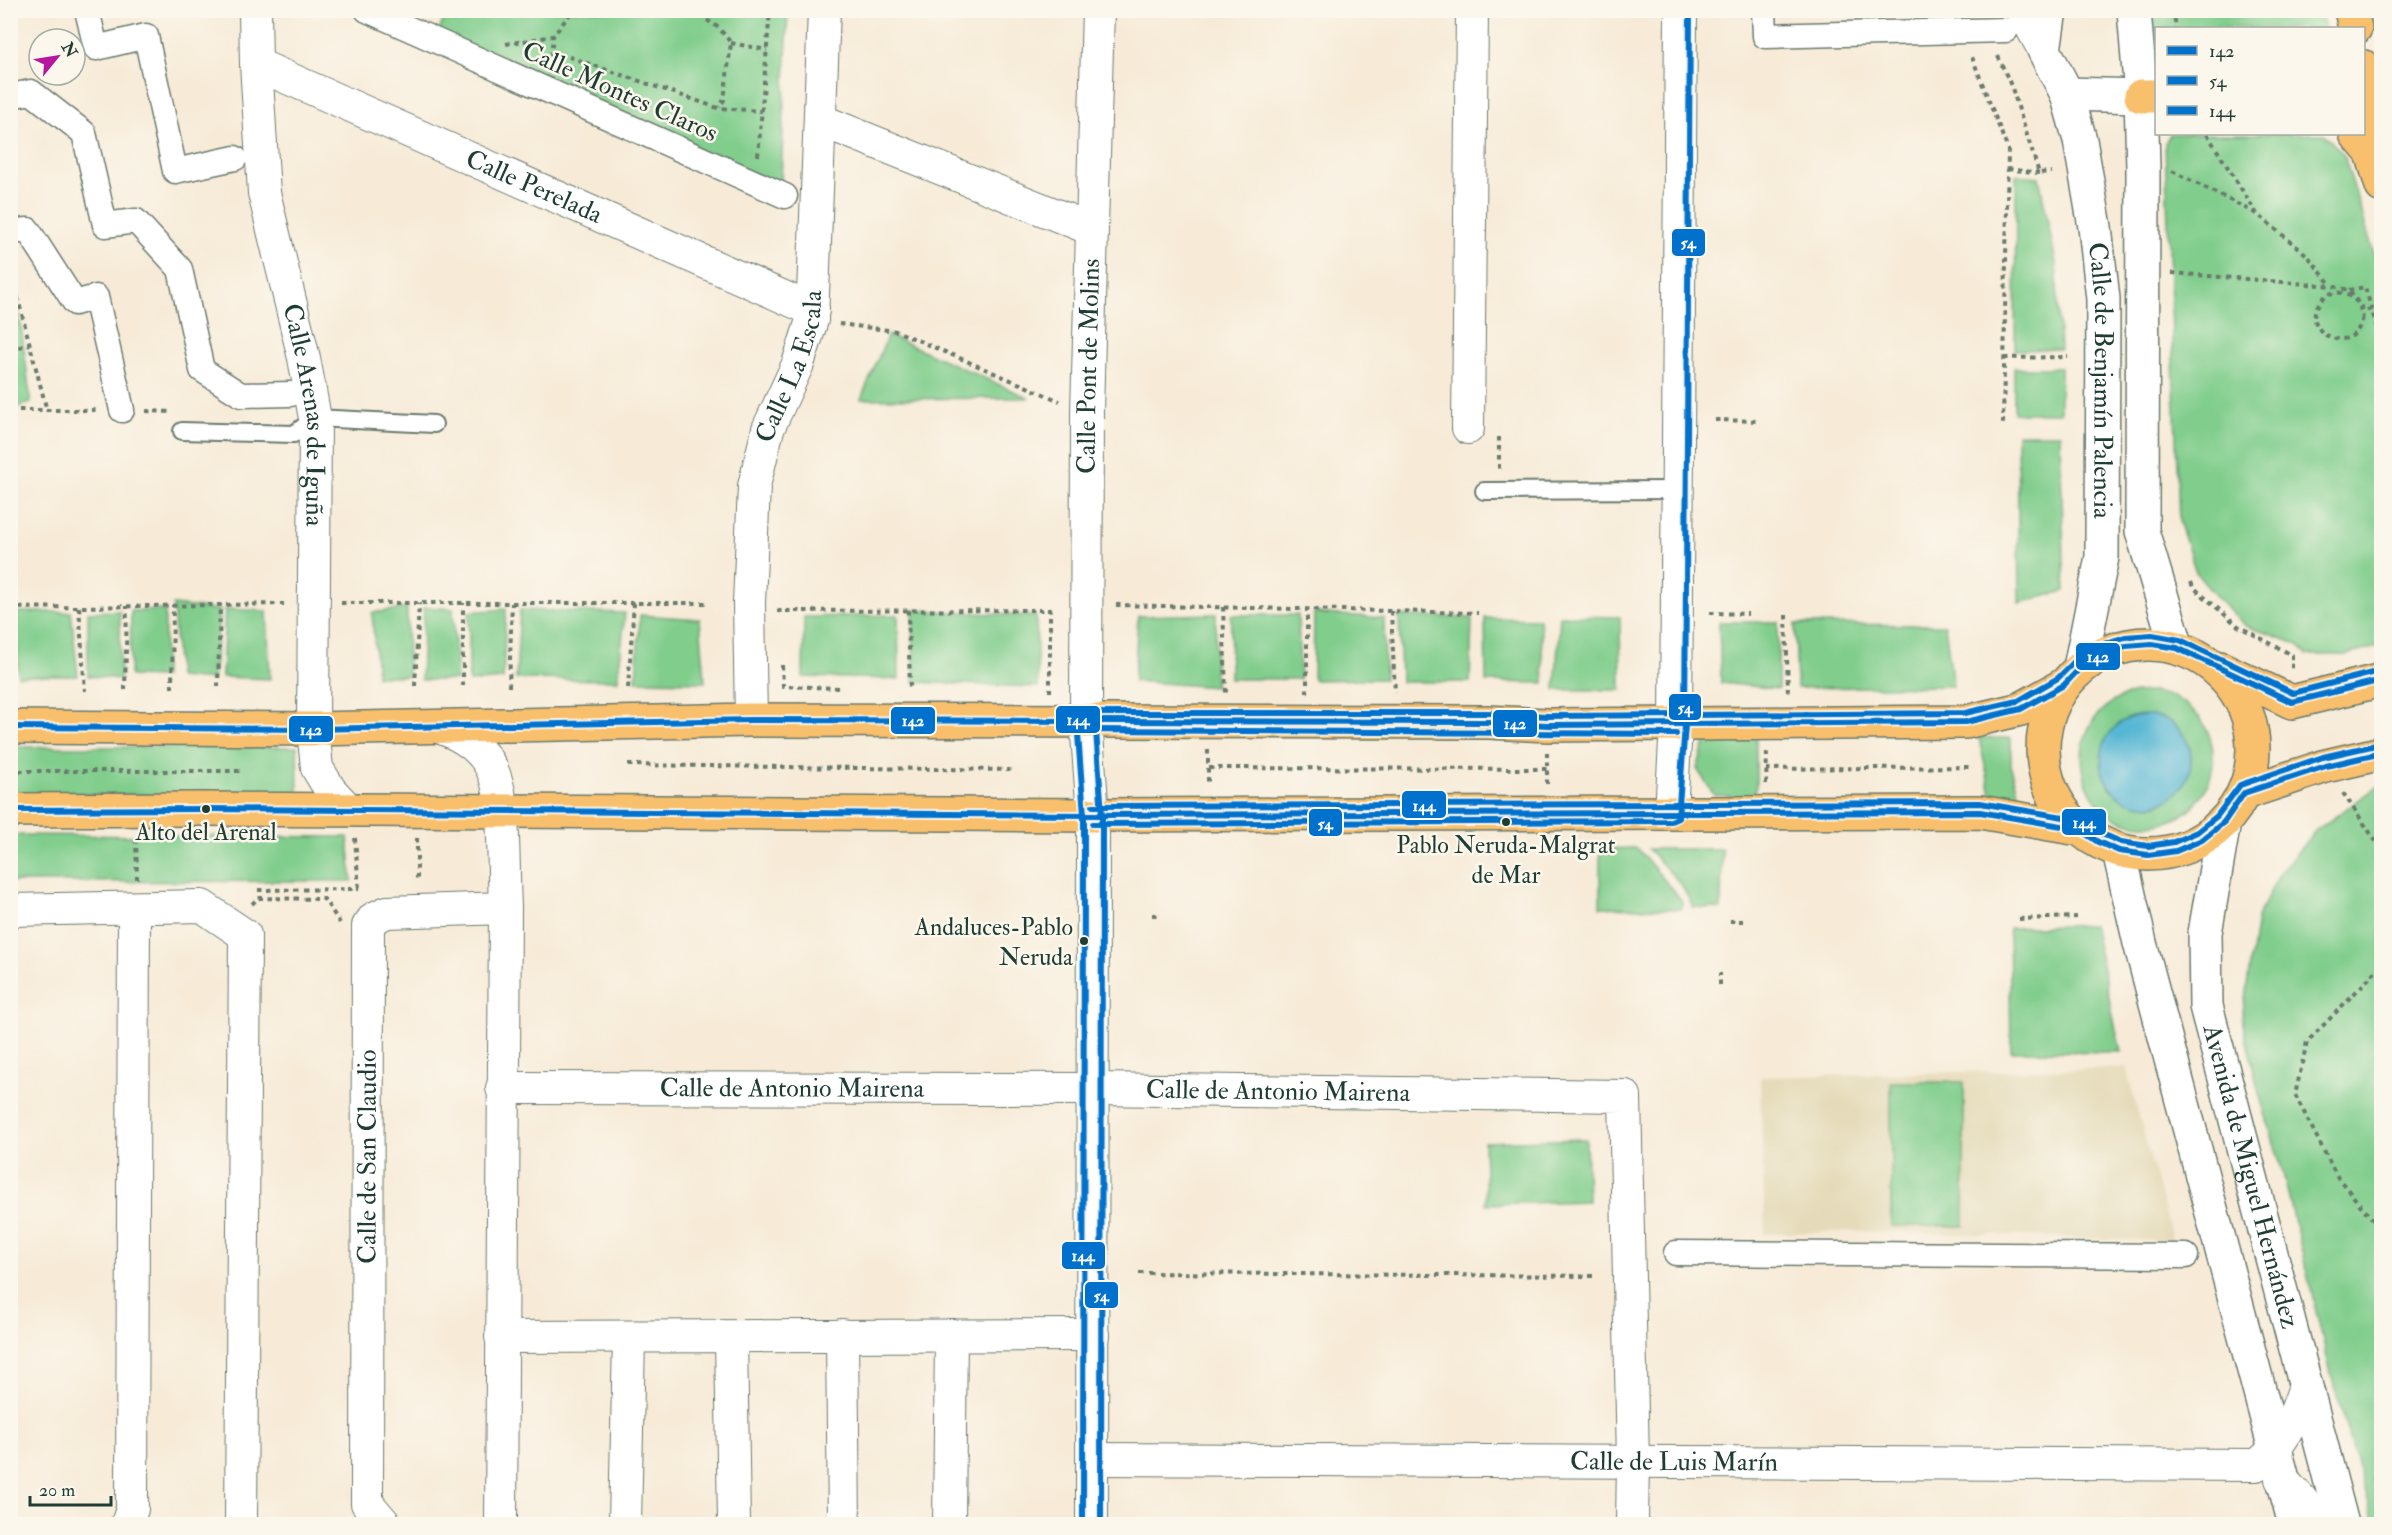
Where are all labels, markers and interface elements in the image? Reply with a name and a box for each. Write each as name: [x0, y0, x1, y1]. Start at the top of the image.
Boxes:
north arrow: [27, 27, 87, 87]
legend: [2155, 27, 2365, 135]
street label: Calle Montes Claros: [517, 35, 723, 150]
text: N: [56, 38, 82, 62]
text: 142: [2209, 40, 2234, 63]
text: 54: [2209, 70, 2227, 93]
text: 144: [2209, 100, 2236, 123]
street label: Calle Perelada: [461, 143, 608, 231]
line badge: 54: [1671, 228, 1706, 257]
text: 54: [1680, 233, 1697, 253]
street label: Calle de Benjamín Palencia: [2081, 241, 2119, 519]
street label: Calle Pont de Molins: [1071, 258, 1107, 474]
street label: Calle La Escala: [749, 289, 829, 446]
street label: Calle Arenas de Iguña: [275, 300, 331, 527]
line badge: 142: [2075, 642, 2121, 671]
text: 142: [2087, 647, 2109, 667]
line badge: 54: [1668, 693, 1702, 721]
text: 54: [1677, 698, 1694, 718]
line badge: 144: [1055, 705, 1101, 734]
line badge: 142: [890, 706, 936, 735]
line badge: 142: [1492, 709, 1538, 738]
text: 144: [1067, 710, 1091, 730]
text: 142: [902, 711, 924, 731]
text: 142: [1504, 714, 1526, 734]
line badge: 142: [288, 715, 334, 743]
text: 142: [300, 720, 322, 740]
line badge: 144: [1401, 790, 1447, 819]
text: 144: [1413, 796, 1437, 816]
marker: Alto del Arenal: [200, 803, 212, 815]
line badge: 54: [1308, 808, 1343, 837]
line badge: 144: [2061, 808, 2107, 836]
text: 144: [2073, 813, 2097, 833]
text: 54: [1317, 814, 1334, 834]
marker: Pablo Neruda-Malgrat de Mar: [1500, 816, 1512, 828]
place label: Alto del Arenal: [134, 817, 277, 848]
place label: Pablo Neruda-Malgrat de Mar: [1396, 830, 1616, 891]
place label: Andaluces-Pablo Neruda: [914, 912, 1074, 973]
marker: Andaluces-Pablo Neruda: [1078, 935, 1090, 947]
street label: Avenida de Miguel Hernández: [2195, 1020, 2306, 1332]
street label: Calle de San Claudio: [351, 1049, 384, 1264]
street label: Calle de Antonio Mairena: [660, 1072, 925, 1105]
street label: Calle de Antonio Mairena: [1146, 1074, 1411, 1109]
line badge: 144: [1061, 1241, 1106, 1270]
text: 144: [1072, 1246, 1096, 1266]
line badge: 54: [1084, 1281, 1119, 1309]
text: 54: [1093, 1286, 1110, 1306]
street label: Calle de Luis Marín: [1570, 1445, 1778, 1479]
scale bar: [30, 1469, 111, 1507]
text: 20 m: [39, 1479, 75, 1502]

